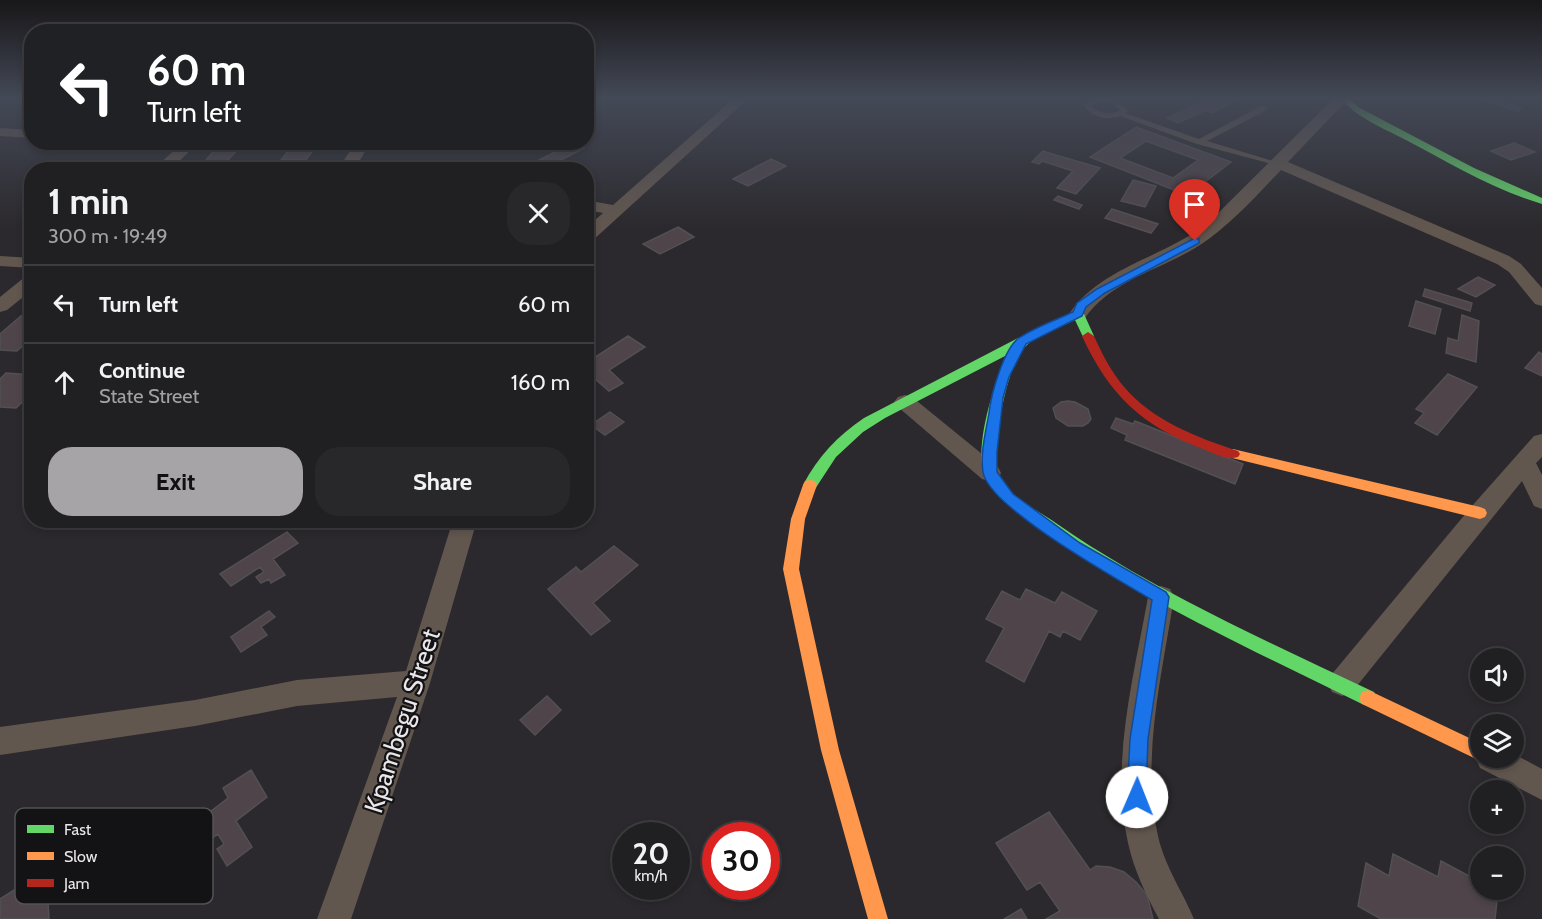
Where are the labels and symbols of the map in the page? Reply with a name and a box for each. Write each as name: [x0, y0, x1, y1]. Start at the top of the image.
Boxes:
pin: [1169, 179, 1220, 241]
street label: Kpambegu Street: [357, 625, 447, 817]
position arrow: [1105, 765, 1169, 829]
legend: [15, 808, 213, 904]
text: Fast: [64, 820, 92, 839]
speed limit sign: 30: [702, 822, 780, 900]
text: Slow: [64, 847, 98, 866]
text: Jam: [63, 874, 90, 893]

